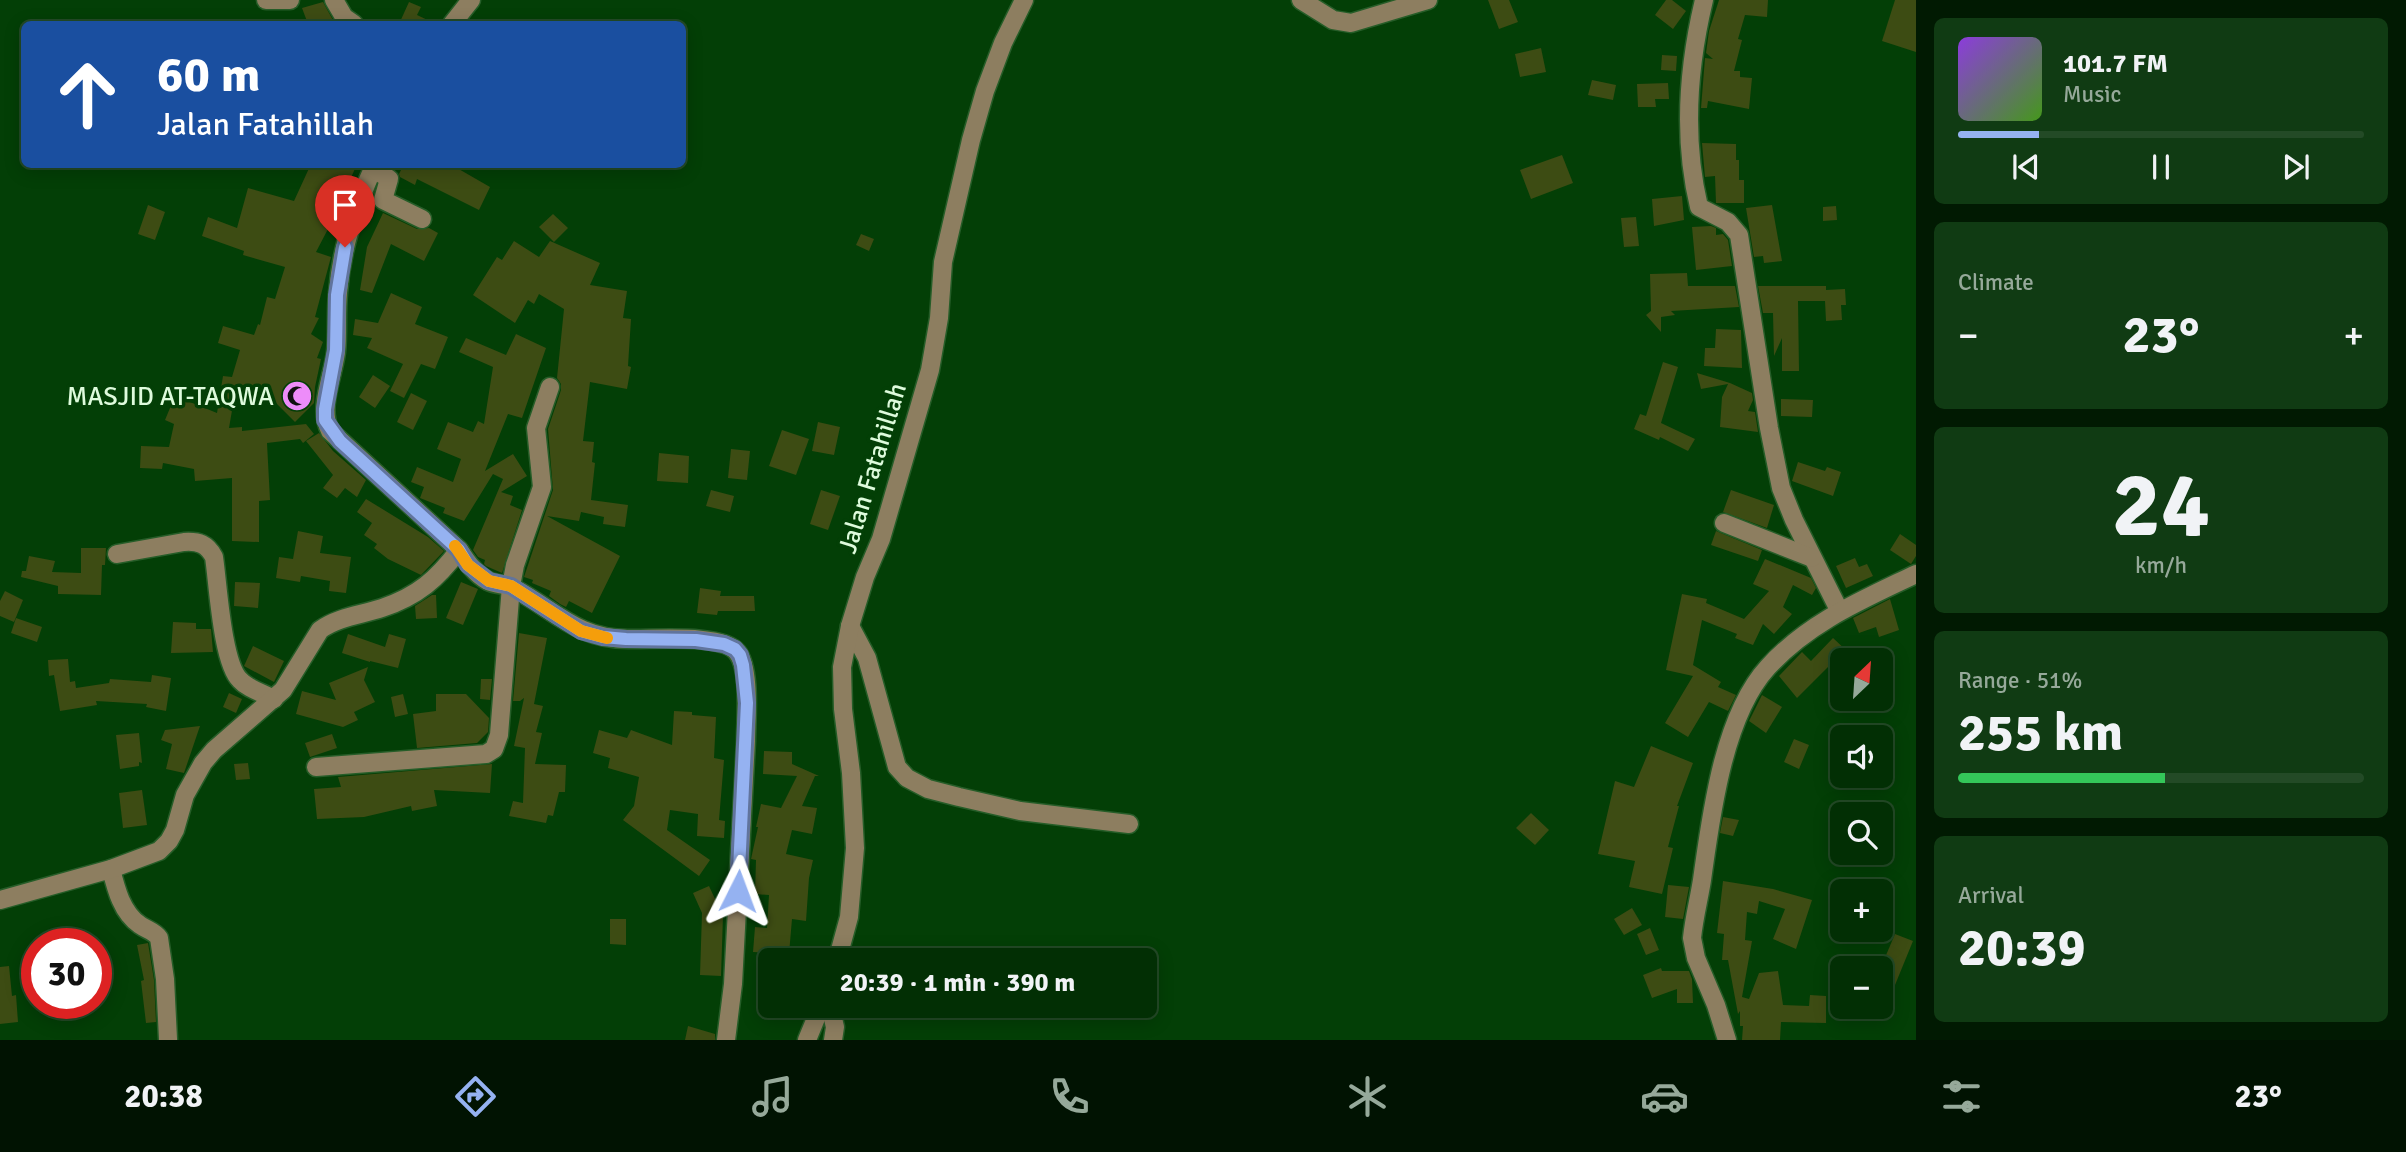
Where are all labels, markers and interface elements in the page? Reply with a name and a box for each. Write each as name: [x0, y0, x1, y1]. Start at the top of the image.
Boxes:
text: 60 m: [157, 45, 260, 105]
text: 101.7 FM: [2063, 48, 2168, 80]
icon: ahead: [42, 49, 133, 140]
text: Music: [2063, 80, 2121, 109]
text: Jalan Fatahillah: [157, 105, 374, 144]
icon: previous: [2007, 148, 2045, 186]
icon: pause: [2142, 148, 2180, 186]
icon: next: [2277, 148, 2315, 186]
pin: [315, 175, 375, 247]
icon: arrive: [326, 186, 364, 224]
text: Climate: [1958, 268, 2034, 297]
text: 23°: [2123, 303, 2199, 367]
text: −: [1958, 312, 1979, 359]
text: +: [2343, 312, 2364, 359]
mosque icon: MASJID AT-TAQWA: [280, 379, 314, 413]
street label: Jalan Fatahillah: [832, 379, 914, 557]
place label: MASJID AT-TAQWA: [66, 381, 274, 413]
text: 24: [2112, 449, 2210, 562]
text: km/h: [2135, 551, 2187, 580]
north arrow: [1830, 648, 1894, 710]
map controls: [1830, 648, 1893, 1019]
text: Range · 51%: [1958, 666, 2082, 695]
text: 255 km: [1958, 701, 2123, 765]
button: sound: [1830, 725, 1893, 788]
button: search: [1830, 802, 1893, 865]
position arrow: [701, 854, 775, 928]
button: +: [1830, 879, 1893, 942]
text: Arrival: [1958, 881, 2024, 910]
text: 20:39: [1958, 916, 2086, 980]
speed limit sign: 30: [21, 928, 112, 1019]
button: −: [1830, 956, 1893, 1019]
text: 20:39 · 1 min · 390 m: [840, 967, 1075, 999]
icon: directions: [451, 1072, 500, 1121]
icon: music: [748, 1072, 797, 1121]
icon: phone: [1045, 1072, 1094, 1121]
icon: climate: [1343, 1072, 1392, 1121]
icon: car: [1640, 1072, 1689, 1121]
icon: filters: [1937, 1072, 1986, 1121]
text: 20:38: [124, 1077, 203, 1116]
text: 23°: [2234, 1077, 2282, 1116]

